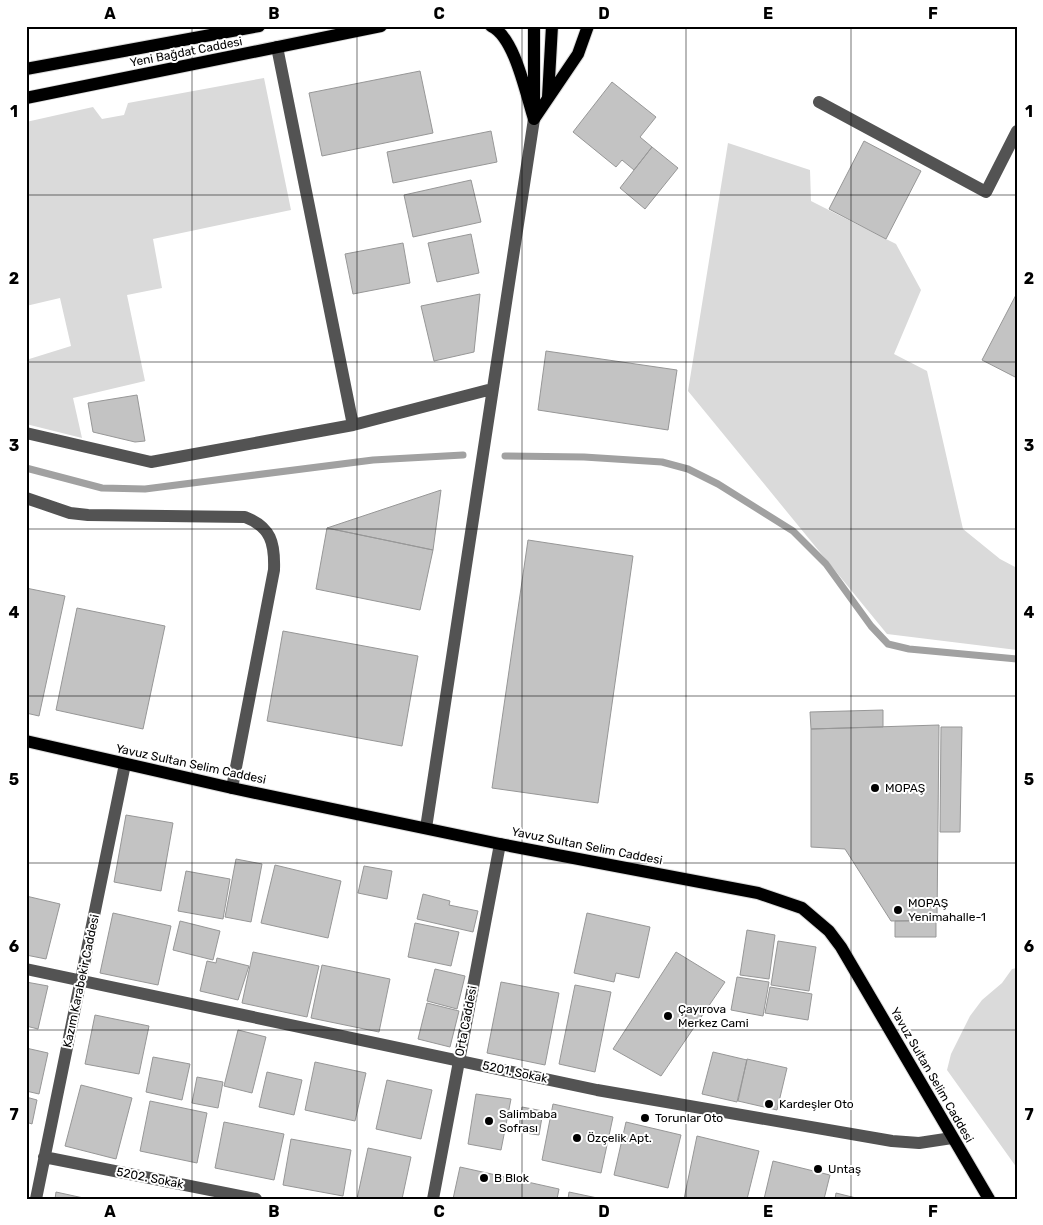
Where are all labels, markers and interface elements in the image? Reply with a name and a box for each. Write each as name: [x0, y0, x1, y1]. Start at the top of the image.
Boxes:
text: A: [104, 4, 116, 23]
text: B: [268, 4, 280, 23]
text: C: [433, 4, 445, 23]
text: D: [598, 4, 610, 23]
text: E: [763, 4, 773, 23]
text: F: [928, 4, 938, 23]
street label: Yeni Bağdat Caddesi: [129, 34, 244, 70]
text: 1: [10, 102, 18, 121]
text: 1: [1025, 102, 1033, 121]
text: 2: [9, 269, 19, 288]
text: 2: [1024, 269, 1034, 288]
text: 3: [9, 436, 19, 455]
text: 3: [1024, 436, 1034, 455]
text: 4: [9, 603, 20, 622]
text: 4: [1024, 603, 1035, 622]
street label: Yavuz Sultan Selim Caddesi: [115, 741, 268, 787]
text: 5: [9, 770, 19, 789]
text: 5: [1024, 770, 1034, 789]
place label: MOPAŞ: [885, 781, 925, 795]
marker: MOPAŞ: [869, 782, 881, 794]
street label: Yavuz Sultan Selim Caddesi: [510, 824, 664, 868]
place label: MOPAŞ Yenimahalle-1: [908, 896, 986, 924]
marker: MOPAŞ Yenimahalle-1: [892, 904, 904, 916]
street label: Kazım Karabekir Caddesi: [60, 913, 102, 1049]
text: 6: [9, 937, 19, 956]
text: 6: [1024, 937, 1034, 956]
street label: Orta Caddesi: [452, 984, 480, 1057]
place label: Çayırova Merkez Cami: [678, 1002, 749, 1030]
street label: Yavuz Sultan Selim Caddesi: [888, 1005, 976, 1145]
marker: Çayırova Merkez Cami: [662, 1010, 674, 1022]
street label: 5201. Sokak: [481, 1058, 550, 1086]
place label: Kardeşler Oto: [779, 1097, 854, 1111]
marker: Kardeşler Oto: [763, 1098, 775, 1110]
text: 7: [9, 1105, 19, 1124]
text: 7: [1024, 1105, 1034, 1124]
place label: Salimbaba Sofrası: [499, 1107, 557, 1135]
place label: Torunlar Oto: [655, 1111, 723, 1125]
marker: Torunlar Oto: [639, 1112, 651, 1124]
marker: Salimbaba Sofrası: [483, 1115, 495, 1127]
place label: Özçelik Apt.: [587, 1131, 652, 1145]
marker: Özçelik Apt.: [571, 1132, 583, 1144]
place label: Untaş: [828, 1162, 861, 1176]
marker: Untaş: [812, 1163, 824, 1175]
street label: 5202. Sokak: [115, 1165, 186, 1192]
place label: B Blok: [494, 1171, 530, 1185]
marker: B Blok: [478, 1172, 490, 1184]
text: A: [104, 1202, 116, 1221]
text: B: [268, 1202, 280, 1221]
text: C: [433, 1202, 445, 1221]
text: D: [598, 1202, 610, 1221]
text: E: [763, 1202, 773, 1221]
text: F: [928, 1202, 938, 1221]

